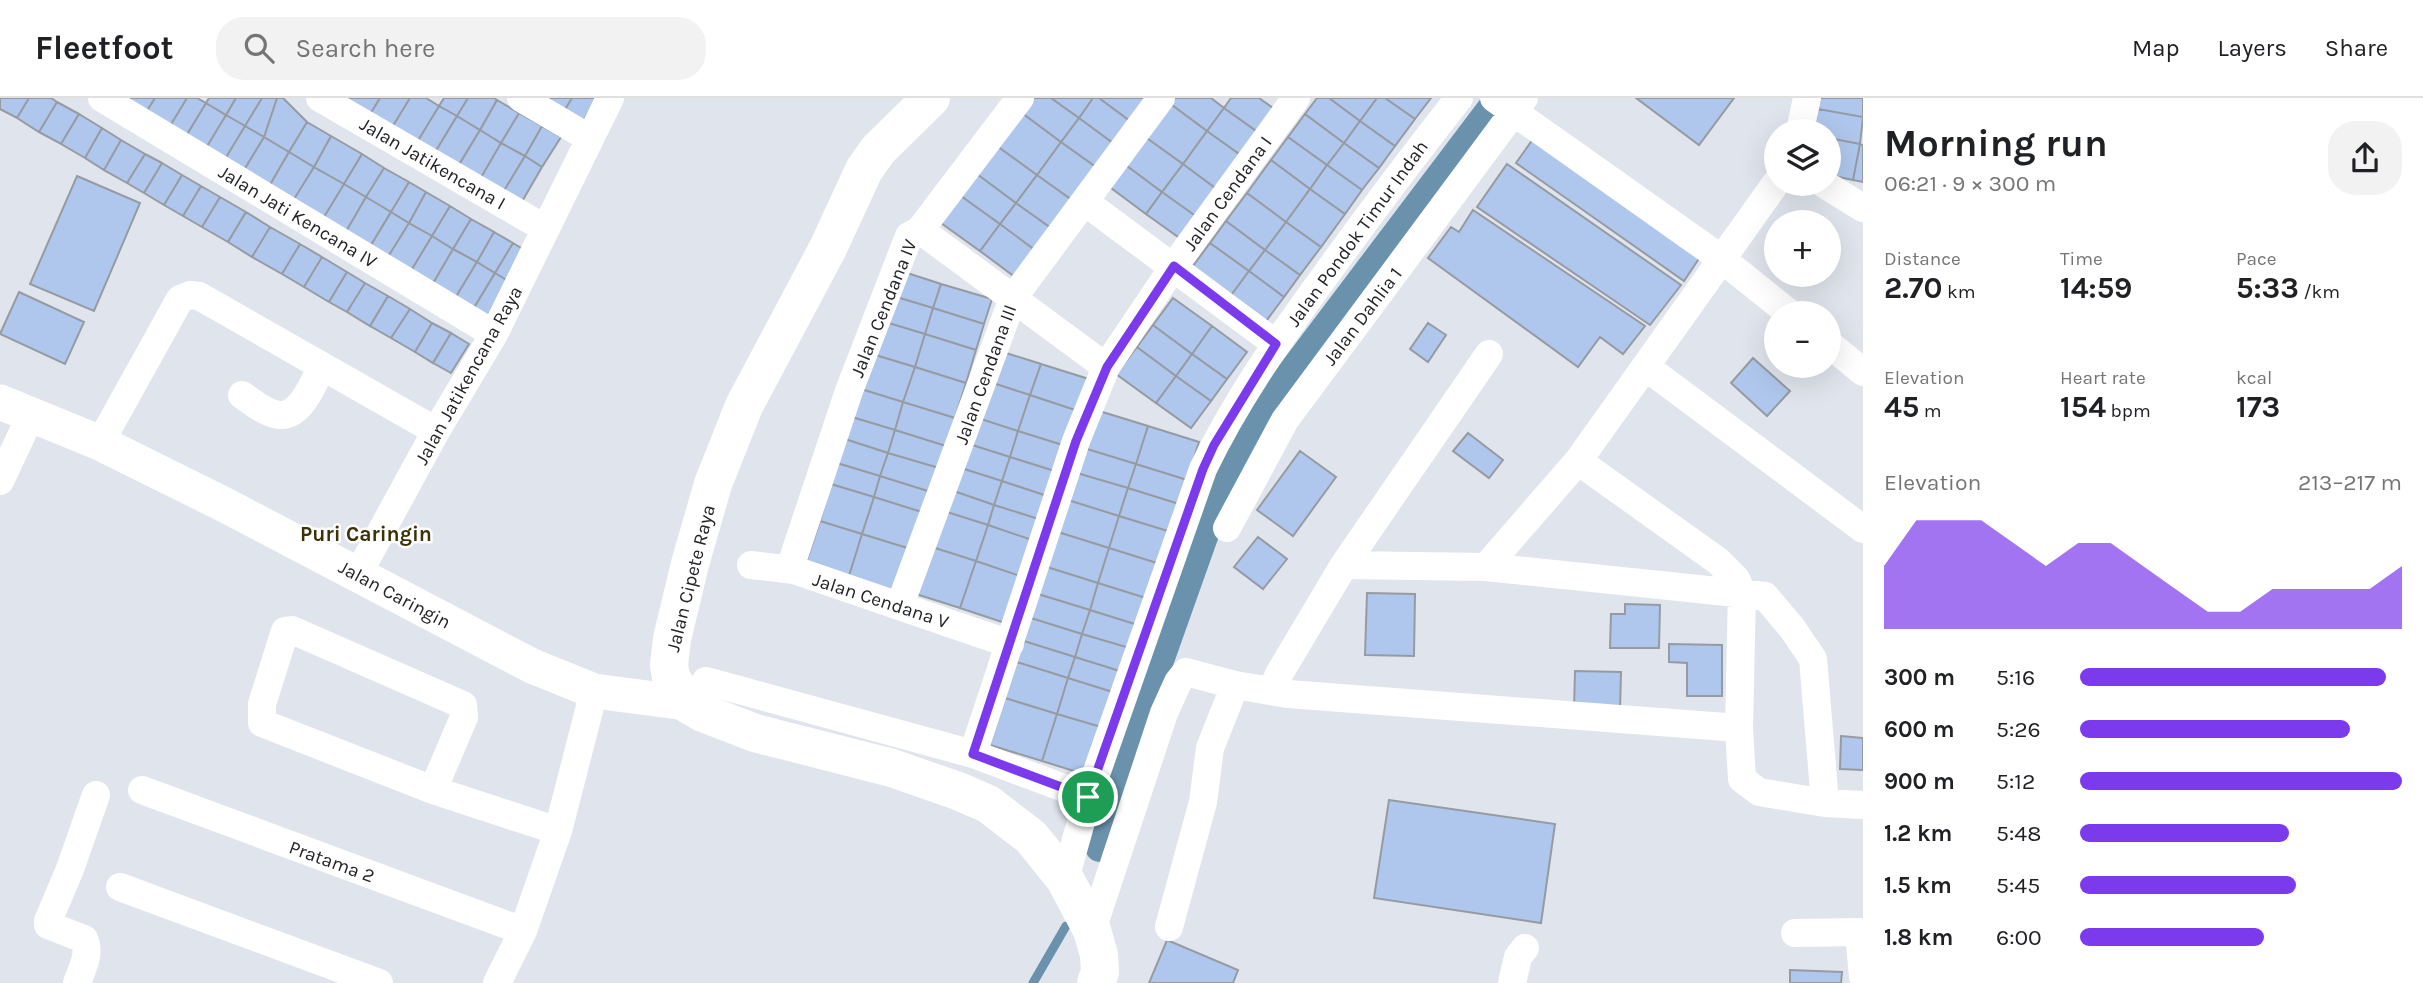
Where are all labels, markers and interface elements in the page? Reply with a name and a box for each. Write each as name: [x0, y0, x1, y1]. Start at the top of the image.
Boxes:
search box: [216, 17, 706, 80]
text: Fleetfoot: [35, 29, 174, 67]
icon: search: [240, 29, 278, 67]
text: Search here: [296, 33, 435, 64]
text: Map: [2132, 34, 2180, 62]
text: Layers: [2218, 34, 2287, 62]
text: Share: [2325, 34, 2388, 62]
street label: Jalan Jatikencana I: [356, 113, 509, 215]
map controls: [1764, 119, 1841, 378]
button: layers: [1764, 119, 1841, 196]
text: Morning run: [1884, 121, 2108, 166]
button: share: [2328, 121, 2402, 195]
street label: Jalan Cendana I: [1179, 132, 1277, 255]
street label: Jalan Pondok Timur Indah: [1283, 136, 1433, 331]
street label: Jalan Jati Kencana IV: [214, 161, 381, 273]
text: 06:21 · 9 × 300 m: [1884, 170, 2056, 197]
button: +: [1764, 210, 1841, 287]
street label: Jalan Cendana IV: [846, 236, 922, 381]
text: Distance: [1884, 248, 1961, 270]
text: Time: [2060, 248, 2103, 270]
text: Pace: [2236, 248, 2277, 270]
street label: Jalan Dahlia 1: [1319, 263, 1407, 370]
text: 2.70: [1884, 270, 1943, 306]
text: 14:59: [2060, 270, 2132, 306]
text: 5:33: [2236, 270, 2299, 306]
text: km: [1943, 281, 1976, 303]
text: /km: [2299, 281, 2340, 303]
street label: Jalan Jatikencana Raya: [411, 282, 527, 469]
button: −: [1764, 301, 1841, 378]
street label: Jalan Cendana III: [950, 302, 1021, 447]
text: Elevation: [1884, 367, 1964, 389]
text: Heart rate: [2060, 367, 2146, 389]
text: kcal: [2236, 367, 2272, 389]
text: 45: [1884, 389, 1919, 425]
text: 154: [2060, 389, 2106, 425]
text: 173: [2236, 389, 2280, 425]
text: m: [1919, 400, 1942, 422]
text: bpm: [2106, 400, 2151, 422]
text: Elevation: [1884, 469, 1981, 496]
text: 213–217 m: [2298, 469, 2402, 496]
street label: Jalan Cipete Raya: [662, 502, 720, 654]
district label: Puri Caringin: [300, 522, 432, 546]
street label: Jalan Caringin: [335, 556, 454, 634]
street label: Jalan Cendana V: [810, 569, 952, 633]
text: 300 m: [1884, 664, 1955, 691]
text: 5:16: [1996, 664, 2035, 691]
text: 600 m: [1884, 716, 1955, 743]
text: 5:26: [1996, 716, 2041, 743]
pin: [1058, 767, 1118, 827]
text: 900 m: [1884, 768, 1955, 795]
text: 5:12: [1996, 768, 2035, 795]
icon: arrive: [1069, 778, 1107, 816]
text: 1.2 km: [1884, 820, 1952, 847]
text: 5:48: [1996, 820, 2041, 847]
street label: Pratama 2: [286, 836, 377, 888]
text: 1.5 km: [1884, 872, 1952, 899]
text: 5:45: [1996, 872, 2040, 899]
text: 1.8 km: [1884, 924, 1953, 951]
text: 6:00: [1996, 924, 2042, 951]

